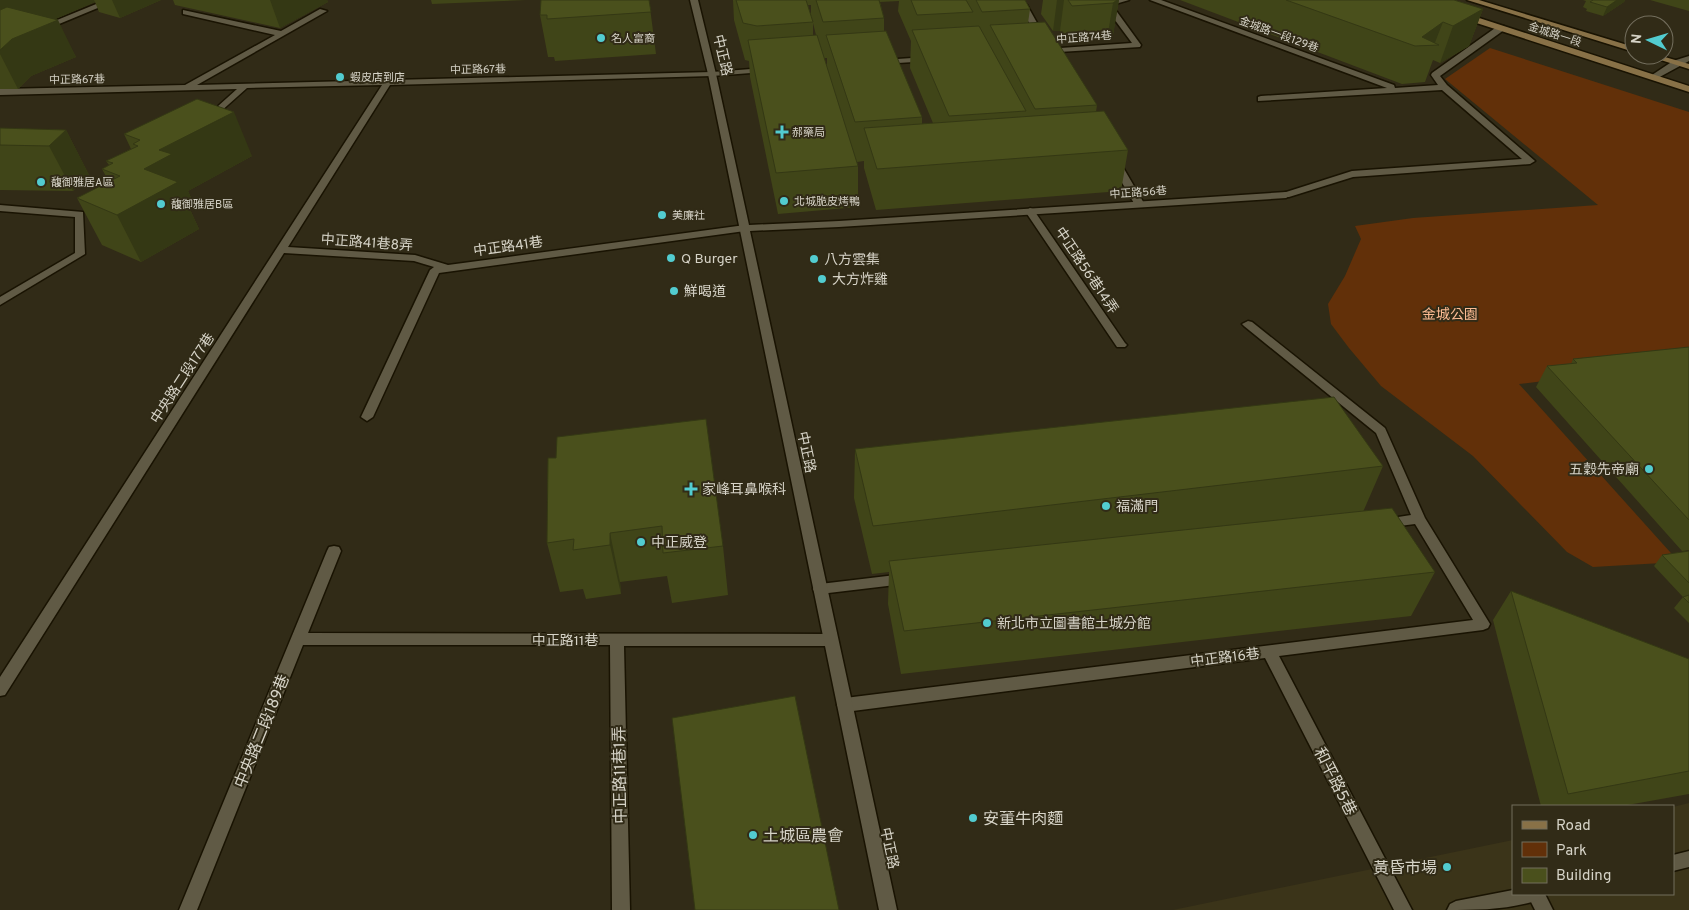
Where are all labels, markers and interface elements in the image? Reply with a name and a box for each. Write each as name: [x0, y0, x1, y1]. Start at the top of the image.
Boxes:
street label: 金城路一段129巷: [1237, 14, 1320, 56]
north arrow: [1624, 15, 1674, 65]
street label: 金城路一段: [1526, 20, 1583, 50]
street label: 中正路74巷: [1056, 29, 1112, 47]
marker: 名人富裔: [595, 32, 607, 44]
place label: 名人富裔: [611, 32, 655, 46]
street label: 中正路: [709, 33, 735, 78]
text: N: [1629, 33, 1646, 45]
street label: 中正路67巷: [450, 63, 506, 77]
marker: 蝦皮店到店: [334, 71, 346, 83]
place label: 蝦皮店到店: [350, 71, 405, 85]
street label: 中正路67巷: [49, 73, 105, 87]
marker: 郝藥局: [776, 126, 788, 138]
place label: 郝藥局: [792, 126, 825, 140]
marker: 馥御雅居A區: [35, 176, 47, 188]
place label: 馥御雅居A區: [51, 176, 113, 190]
street label: 中正路56巷: [1109, 184, 1167, 202]
marker: 北城脆皮烤鴨: [778, 195, 790, 207]
place label: 北城脆皮烤鴨: [794, 195, 860, 209]
marker: 馥御雅居B區: [155, 198, 167, 210]
place label: 馥御雅居B區: [171, 198, 233, 212]
marker: 美廉社: [656, 209, 668, 221]
place label: 美廉社: [672, 209, 705, 223]
street label: 中正路56巷14弄: [1051, 224, 1121, 317]
street label: 中正路41巷8弄: [320, 232, 414, 255]
street label: 中正路41巷: [472, 234, 544, 261]
place label: Q Burger: [681, 251, 738, 268]
marker: Q Burger: [665, 252, 677, 264]
place label: 八方雲集: [824, 252, 880, 269]
marker: 八方雲集: [808, 253, 820, 265]
place label: 大方炸雞: [832, 271, 888, 289]
marker: 大方炸雞: [816, 273, 828, 285]
place label: 鮮喝道: [684, 284, 726, 301]
marker: 鮮喝道: [668, 285, 680, 297]
park label: 金城公園: [1422, 307, 1478, 324]
street label: 中央路二段177巷: [148, 330, 219, 427]
street label: 中正路: [793, 430, 818, 475]
place label: 五穀先帝廟: [1569, 462, 1639, 479]
marker: 五穀先帝廟: [1643, 463, 1655, 475]
place label: 家峰耳鼻喉科: [702, 481, 786, 499]
marker: 家峰耳鼻喉科: [684, 482, 698, 496]
place label: 福滿門: [1116, 499, 1158, 516]
marker: 福滿門: [1100, 500, 1112, 512]
place label: 中正威登: [651, 534, 707, 552]
marker: 中正威登: [635, 536, 647, 548]
place label: 新北市立圖書館土城分館: [997, 615, 1151, 633]
marker: 新北市立圖書館土城分館: [981, 617, 993, 629]
street label: 中正路11巷: [532, 633, 598, 650]
street label: 中正路16巷: [1190, 646, 1261, 671]
street label: 中央路二段189巷: [231, 672, 295, 792]
street label: 中正路11巷1弄: [610, 726, 632, 824]
street label: 和平路5巷: [1309, 744, 1360, 819]
legend: [1512, 805, 1674, 895]
place label: 安董牛肉麵: [983, 810, 1063, 830]
marker: 安董牛肉麵: [967, 812, 979, 824]
text: Road: [1556, 817, 1591, 836]
street label: 中正路: [876, 826, 901, 871]
place label: 土城區農會: [763, 827, 843, 847]
marker: 土城區農會: [747, 829, 759, 841]
text: Park: [1556, 842, 1587, 861]
place label: 黃昏市場: [1373, 859, 1437, 879]
marker: 黃昏市場: [1441, 861, 1453, 873]
text: Building: [1556, 867, 1611, 886]

